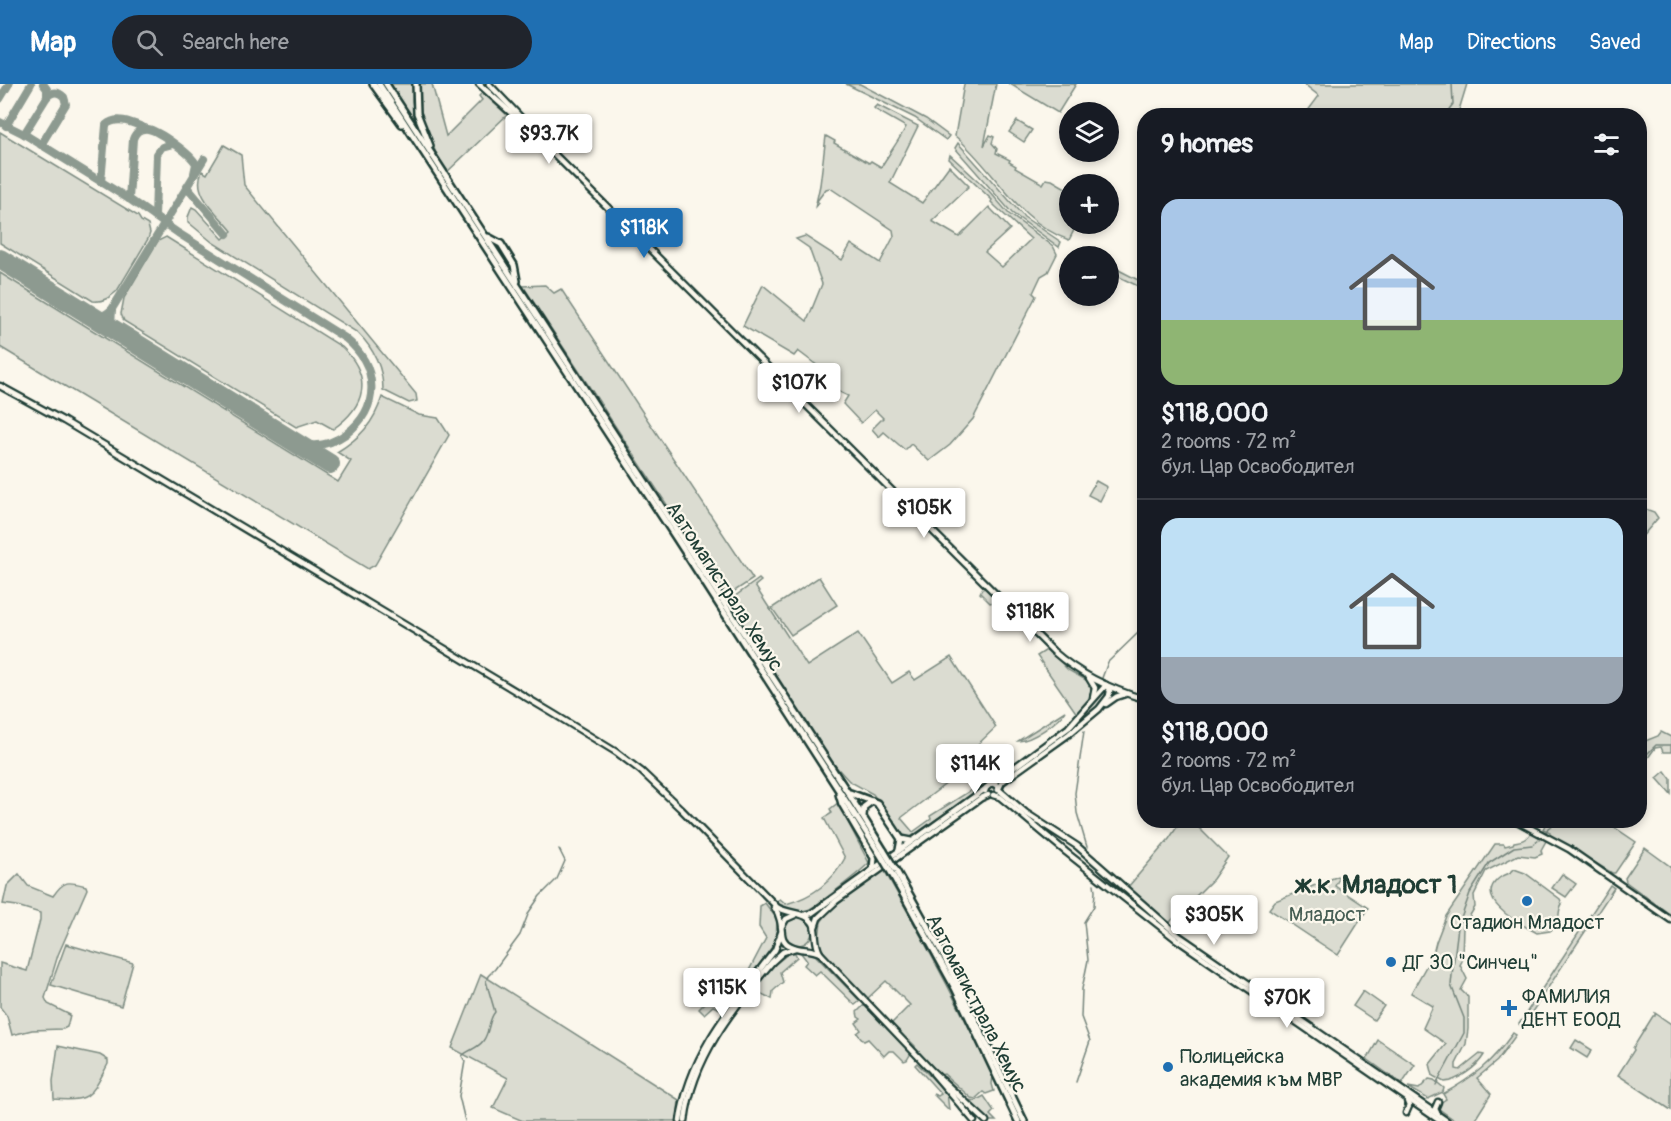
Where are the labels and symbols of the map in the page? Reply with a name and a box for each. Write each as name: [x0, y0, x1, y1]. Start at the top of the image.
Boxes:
pin: $93.7K: [500, 114, 598, 165]
pin: $118K: [602, 208, 686, 259]
pin: $107K: [757, 363, 841, 414]
pin: $105K: [882, 488, 966, 539]
street label: Автомагистрала Хемус: [660, 497, 789, 676]
pin: $118K: [988, 592, 1072, 643]
pin: $114K: [933, 744, 1017, 795]
district label: ж.к. Младост 1: [1294, 869, 1457, 901]
marker: Стадион Младост: [1520, 894, 1534, 908]
pin: $305K: [1172, 895, 1256, 946]
park label: Младост: [1289, 902, 1365, 927]
street label: Автомагистрала Хемус: [921, 910, 1032, 1097]
place label: Стадион Младост: [1450, 910, 1604, 935]
place label: ДГ 30 "Синчец": [1402, 950, 1538, 975]
marker: ДГ 30 "Синчец": [1384, 955, 1398, 969]
pin: $115K: [680, 968, 764, 1019]
pin: $70K: [1251, 978, 1323, 1029]
place label: ФАМИЛИЯ ДЕНТ ЕООД: [1521, 984, 1621, 1032]
marker: ФАМИЛИЯ ДЕНТ ЕООД: [1500, 999, 1518, 1017]
place label: Полицейска академия към МВР: [1180, 1044, 1343, 1092]
marker: Полицейска академия към МВР: [1161, 1060, 1175, 1074]

